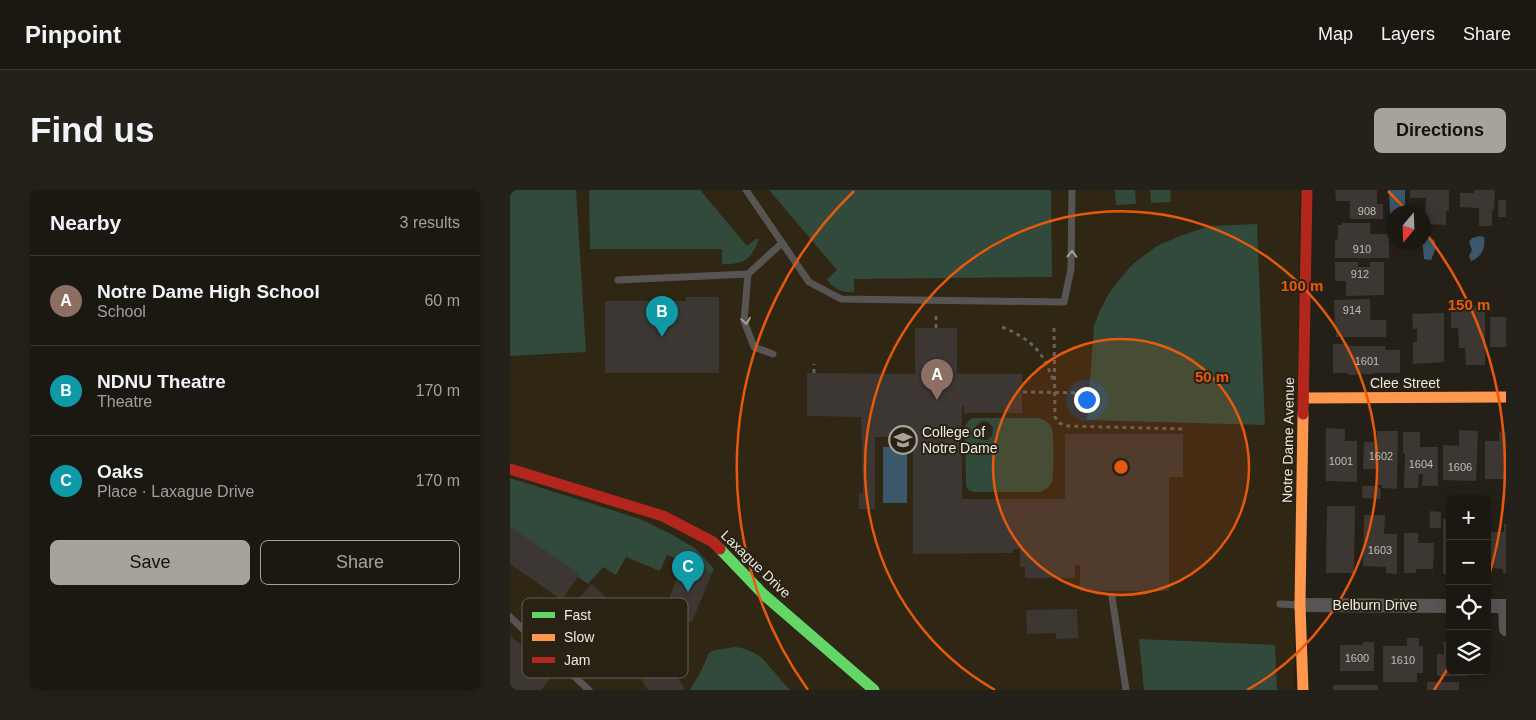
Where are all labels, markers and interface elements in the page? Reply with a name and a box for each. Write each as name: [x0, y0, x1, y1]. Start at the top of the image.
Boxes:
text: Pinpoint: [25, 21, 121, 48]
text: Map: [1318, 24, 1353, 44]
text: Layers: [1381, 24, 1435, 44]
text: Share: [1463, 24, 1511, 44]
button: Directions: [1374, 108, 1506, 153]
text: Find us: [30, 110, 154, 149]
house number: 908: [1358, 205, 1376, 217]
north arrow: [1386, 205, 1431, 250]
text: Nearby: [50, 211, 121, 234]
text: 3 results: [400, 214, 460, 231]
house number: 910: [1353, 243, 1371, 255]
one-way arrow: [1066, 250, 1077, 258]
house number: 912: [1351, 268, 1369, 280]
text: 100 m: [1281, 277, 1323, 294]
text: Notre Dame High School: [97, 281, 320, 302]
text: A: [60, 292, 72, 309]
text: 60 m: [424, 292, 460, 309]
pin: B: [646, 296, 678, 337]
text: 150 m: [1448, 296, 1490, 313]
text: School: [97, 303, 146, 320]
house number: 914: [1343, 304, 1361, 316]
one-way arrow: [741, 316, 751, 325]
house number: 1601: [1355, 355, 1379, 367]
pin: A: [921, 359, 953, 400]
text: 50 m: [1195, 368, 1229, 385]
text: NDNU Theatre: [97, 371, 226, 392]
street label: Clee Street: [1370, 375, 1440, 391]
street label: Notre Dame Avenue: [1279, 377, 1297, 503]
text: B: [60, 382, 72, 399]
text: 170 m: [416, 382, 460, 399]
your location: [1074, 387, 1100, 413]
text: Theatre: [97, 393, 152, 410]
place label: College of Notre Dame: [922, 424, 998, 456]
school or university icon: College of Notre Dame: [888, 425, 918, 455]
house number: 1602: [1369, 450, 1393, 462]
house number: 1001: [1329, 455, 1353, 467]
centre of rings: [1112, 458, 1130, 476]
house number: 1604: [1409, 458, 1433, 470]
text: Oaks: [97, 461, 143, 482]
house number: 1606: [1448, 461, 1472, 473]
text: C: [60, 472, 72, 489]
text: 170 m: [416, 472, 460, 489]
text: Place · Laxague Drive: [97, 483, 254, 500]
map controls: [1446, 495, 1491, 675]
button: +: [1446, 495, 1491, 540]
street label: Laxague Drive: [718, 527, 794, 601]
button: Save: [50, 540, 250, 585]
button: Share: [260, 540, 460, 585]
button: −: [1446, 540, 1491, 585]
house number: 1603: [1368, 544, 1392, 556]
pin: C: [672, 551, 704, 592]
button: locate: [1446, 585, 1491, 630]
street label: Belburn Drive: [1333, 597, 1418, 613]
legend: [522, 598, 688, 678]
text: Fast: [564, 607, 591, 623]
text: Slow: [564, 629, 595, 645]
button: layers: [1446, 630, 1491, 675]
text: Jam: [564, 652, 590, 668]
house number: 1600: [1345, 652, 1369, 664]
house number: 1610: [1391, 654, 1415, 666]

